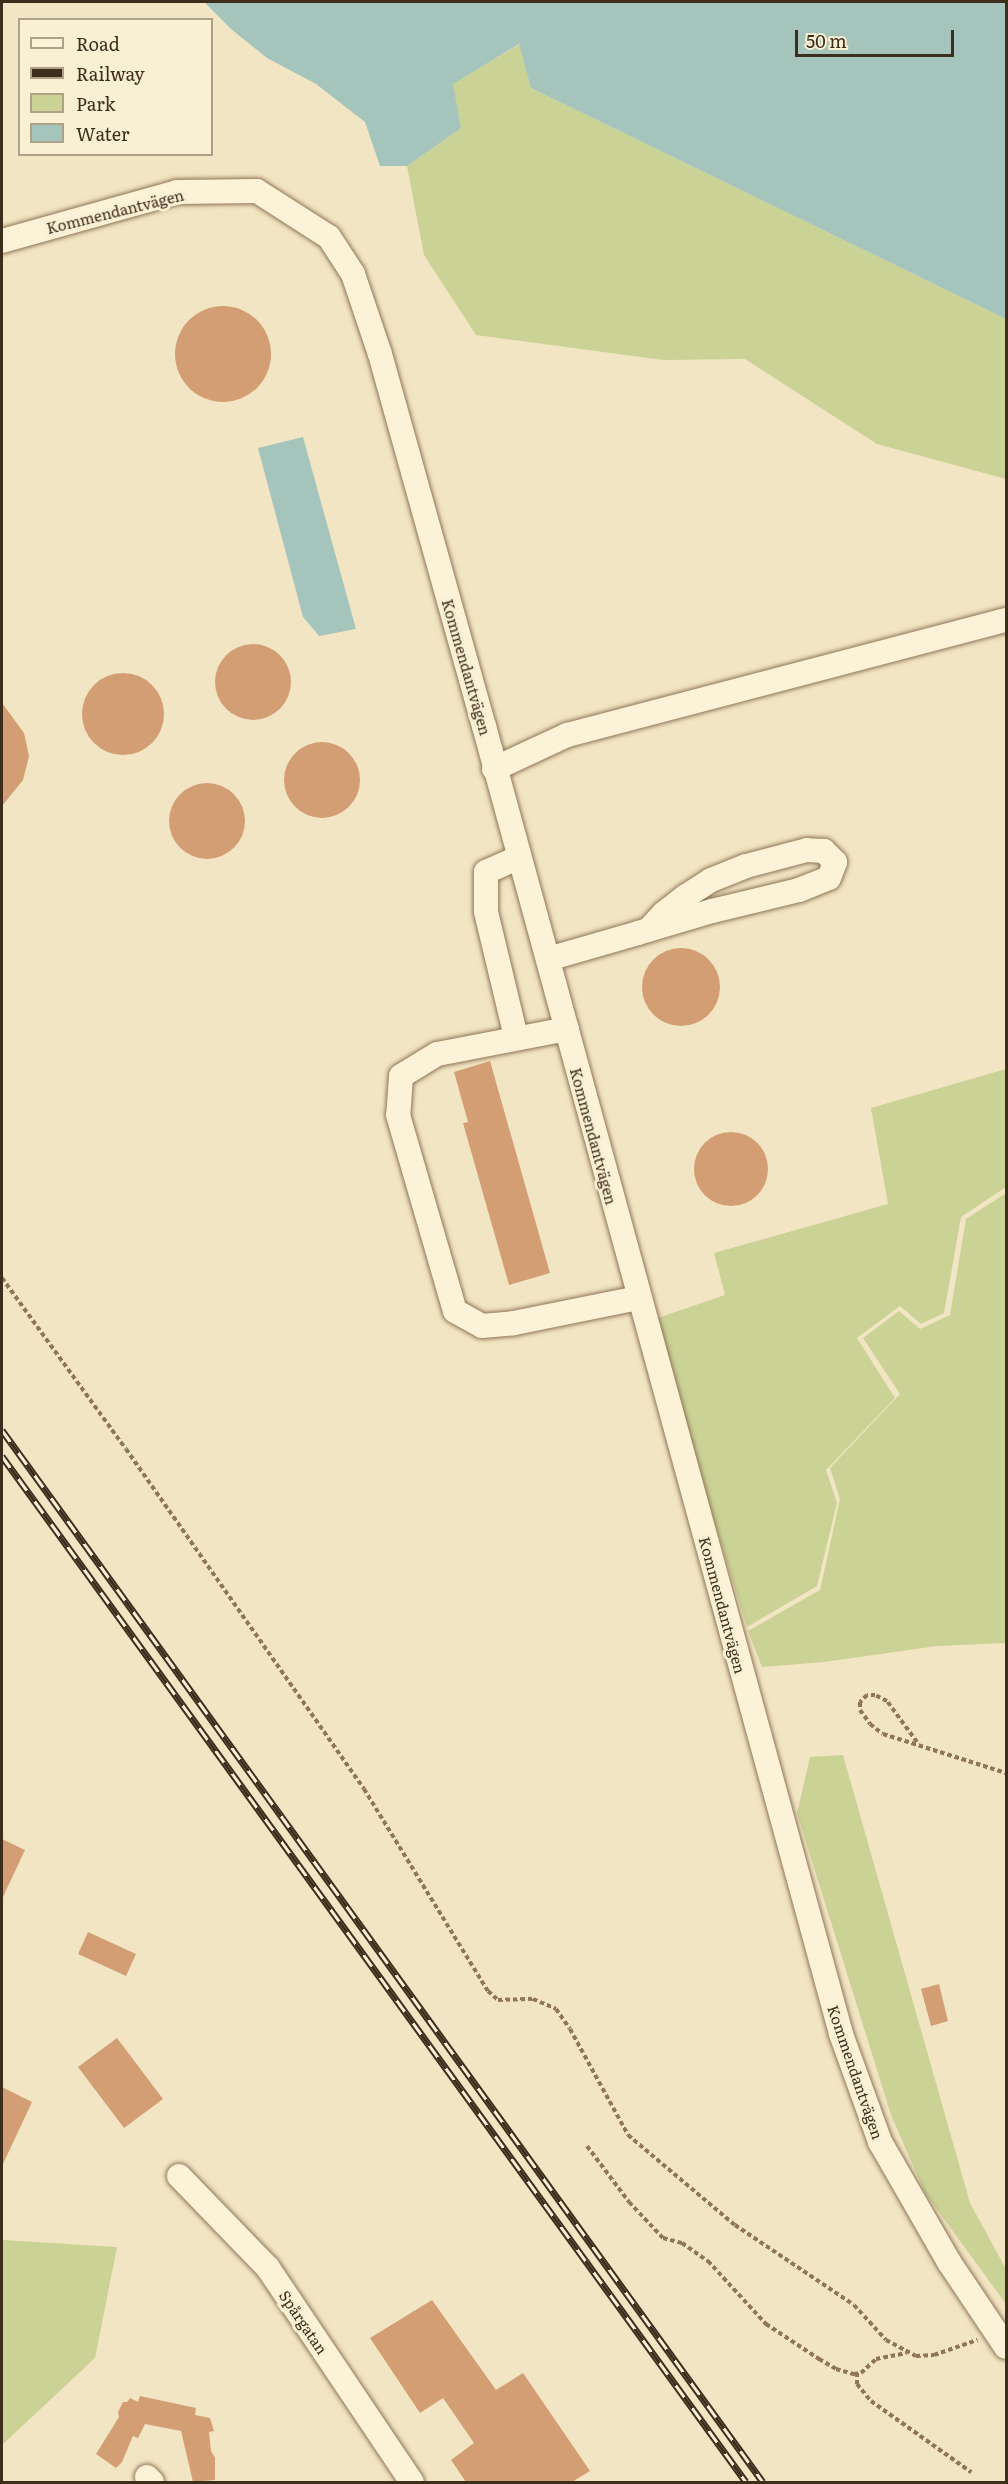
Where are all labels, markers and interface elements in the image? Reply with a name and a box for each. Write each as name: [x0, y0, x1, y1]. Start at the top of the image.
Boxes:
legend: [18, 18, 213, 156]
scale bar: [798, 18, 957, 56]
text: 50 m: [806, 27, 847, 54]
text: Road: [76, 30, 120, 57]
text: Railway: [76, 60, 145, 87]
text: Park: [76, 90, 115, 117]
text: Water: [76, 120, 129, 147]
street label: Kommendantvägen: [44, 185, 186, 237]
street label: Kommendantvägen: [439, 597, 495, 737]
street label: Kommendantvägen: [567, 1066, 621, 1206]
street label: Kommendantvägen: [696, 1535, 750, 1675]
street label: Kommendantvägen: [825, 2002, 887, 2142]
street label: Spårgatan: [276, 2287, 332, 2357]

